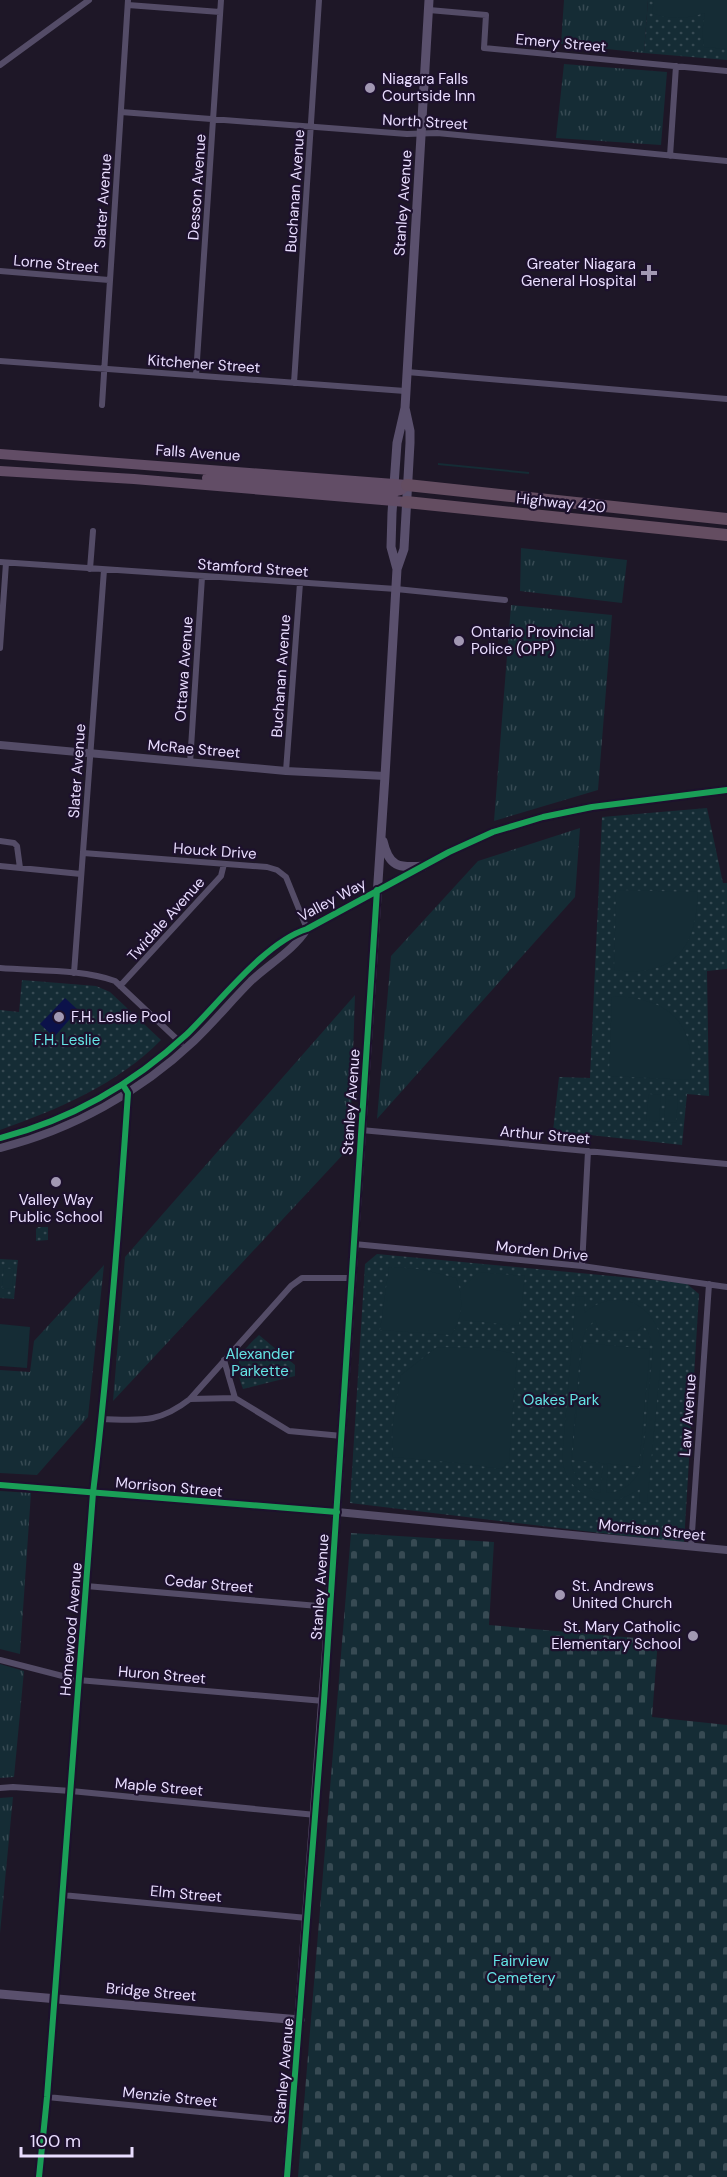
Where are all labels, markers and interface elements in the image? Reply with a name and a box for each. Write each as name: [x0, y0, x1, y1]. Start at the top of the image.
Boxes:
street label: Emery Street: [515, 29, 607, 57]
place label: Niagara Falls Courtside Inn: [382, 69, 475, 106]
marker: Niagara Falls Courtside Inn: [363, 81, 377, 95]
street label: North Street: [382, 110, 468, 134]
street label: Buchanan Avenue: [281, 129, 309, 253]
street label: Desson Avenue: [183, 133, 211, 241]
street label: Stanley Avenue: [389, 149, 417, 257]
street label: Slater Avenue: [90, 153, 116, 249]
street label: Lorne Street: [12, 250, 100, 278]
place label: Greater Niagara General Hospital: [521, 254, 636, 291]
marker: Greater Niagara General Hospital: [640, 264, 658, 282]
street label: Kitchener Street: [147, 350, 261, 378]
street label: Falls Avenue: [155, 440, 241, 466]
street label: Highway 420: [515, 488, 607, 518]
street label: Stamford Street: [197, 554, 309, 582]
street label: Buchanan Avenue: [267, 614, 295, 738]
street label: Ottawa Avenue: [170, 616, 198, 722]
place label: Ontario Provincial Police (OPP): [471, 622, 594, 659]
marker: Ontario Provincial Police (OPP): [452, 634, 466, 648]
street label: Slater Avenue: [64, 723, 90, 819]
street label: McRae Street: [147, 735, 241, 763]
street label: Houck Drive: [173, 838, 257, 864]
street label: Twidale Avenue: [123, 873, 209, 965]
street label: Valley Way: [294, 873, 370, 926]
place label: F.H. Leslie Pool: [71, 1007, 171, 1027]
marker: F.H. Leslie Pool: [52, 1010, 66, 1024]
park label: F.H. Leslie: [34, 1030, 100, 1050]
street label: Stanley Avenue: [337, 1048, 365, 1156]
street label: Arthur Street: [499, 1121, 591, 1149]
marker: Valley Way Public School: [49, 1175, 63, 1189]
place label: Valley Way Public School: [9, 1190, 103, 1227]
street label: Morden Drive: [495, 1236, 589, 1266]
park label: Alexander Parkette: [225, 1344, 295, 1381]
street label: Law Avenue: [675, 1373, 701, 1457]
park label: Oakes Park: [523, 1390, 600, 1410]
street label: Morrison Street: [114, 1472, 224, 1502]
street label: Morrison Street: [597, 1514, 707, 1546]
street label: Stanley Avenue: [306, 1533, 334, 1641]
street label: Homewood Avenue: [55, 1561, 87, 1697]
street label: Cedar Street: [164, 1570, 254, 1598]
place label: St. Andrews United Church: [572, 1576, 672, 1613]
marker: St. Andrews United Church: [553, 1588, 567, 1602]
place label: St. Mary Catholic Elementary School: [551, 1617, 681, 1654]
marker: St. Mary Catholic Elementary School: [686, 1629, 700, 1643]
street label: Huron Street: [117, 1661, 207, 1689]
street label: Maple Street: [114, 1773, 204, 1801]
street label: Elm Street: [149, 1881, 223, 1907]
park label: Fairview Cemetery: [487, 1951, 556, 1988]
street label: Bridge Street: [105, 1978, 197, 2006]
street label: Stanley Avenue: [269, 2017, 299, 2125]
street label: Menzie Street: [122, 2082, 219, 2112]
scale bar: [21, 2120, 132, 2158]
text: 100 m: [30, 2129, 81, 2153]

